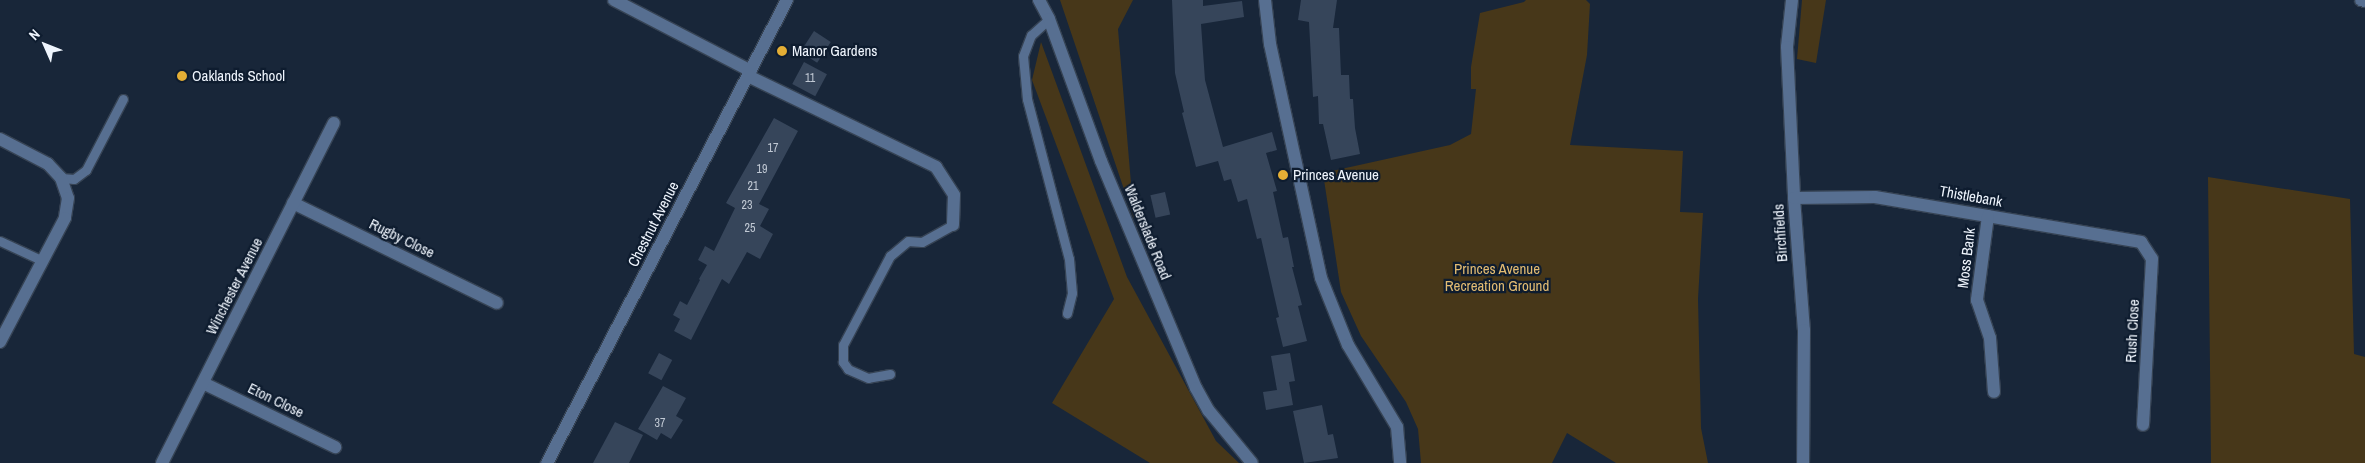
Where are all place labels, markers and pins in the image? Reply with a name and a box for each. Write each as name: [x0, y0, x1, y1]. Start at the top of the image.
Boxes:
place label: Manor Gardens: [792, 42, 877, 60]
marker: Manor Gardens: [776, 45, 788, 57]
place label: Oaklands School: [192, 67, 285, 85]
marker: Oaklands School: [176, 70, 188, 82]
place label: Princes Avenue: [1293, 166, 1380, 184]
marker: Princes Avenue: [1277, 169, 1289, 181]

